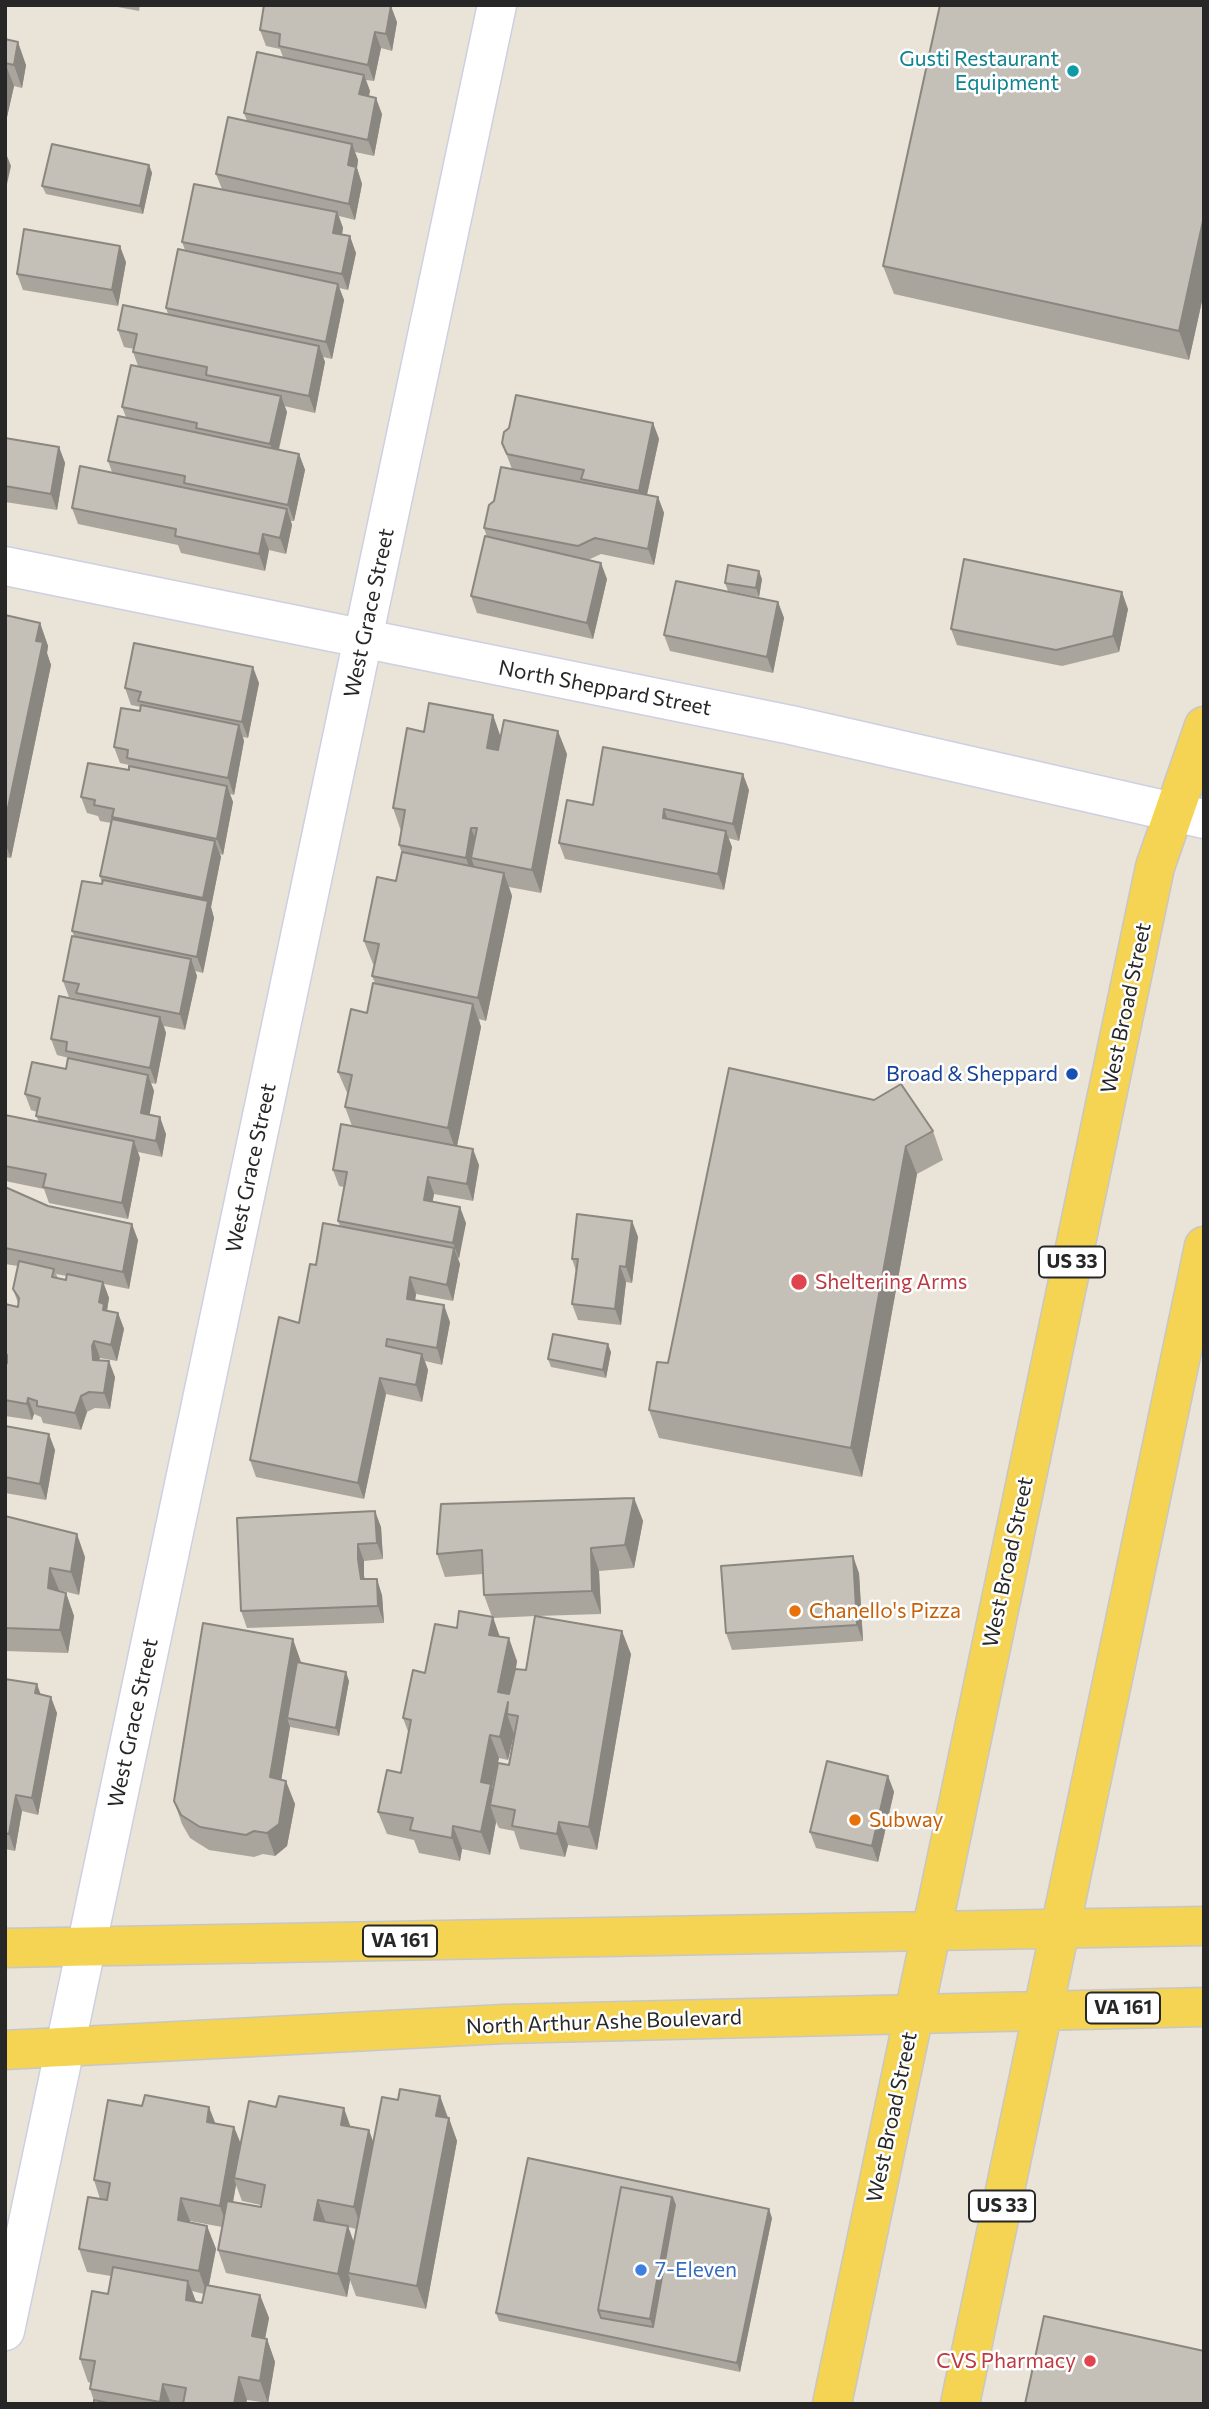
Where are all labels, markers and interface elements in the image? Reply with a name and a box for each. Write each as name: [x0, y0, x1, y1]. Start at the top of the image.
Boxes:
place label: Gusti Restaurant Equipment: [899, 46, 1059, 96]
marker: Gusti Restaurant Equipment: [1065, 63, 1081, 79]
street label: West Grace Street: [339, 526, 399, 700]
street label: North Sheppard Street: [496, 655, 714, 721]
street label: West Broad Street: [1096, 920, 1156, 1096]
place label: Broad & Sheppard: [886, 1061, 1058, 1087]
marker: Broad & Sheppard: [1064, 1066, 1080, 1082]
street label: West Grace Street: [221, 1081, 281, 1255]
road number: US 33: [1039, 1246, 1105, 1278]
place label: Sheltering Arms: [815, 1269, 967, 1295]
marker: Sheltering Arms: [789, 1272, 809, 1292]
street label: West Broad Street: [978, 1474, 1038, 1650]
place label: Chanello's Pizza: [809, 1598, 961, 1624]
marker: Chanello's Pizza: [787, 1603, 803, 1619]
street label: West Grace Street: [103, 1636, 163, 1810]
place label: Subway: [869, 1807, 943, 1833]
marker: Subway: [847, 1812, 863, 1828]
road number: VA 161: [363, 1926, 437, 1956]
road number: VA 161: [1086, 1992, 1160, 2024]
street label: North Arthur Ashe Boulevard: [466, 2005, 742, 2039]
street label: West Broad Street: [862, 2029, 922, 2205]
road number: US 33: [969, 2190, 1035, 2222]
place label: 7-Eleven: [655, 2257, 737, 2283]
marker: 7-Eleven: [633, 2262, 649, 2278]
place label: CVS Pharmacy: [936, 2348, 1076, 2374]
marker: CVS Pharmacy: [1082, 2353, 1098, 2369]

